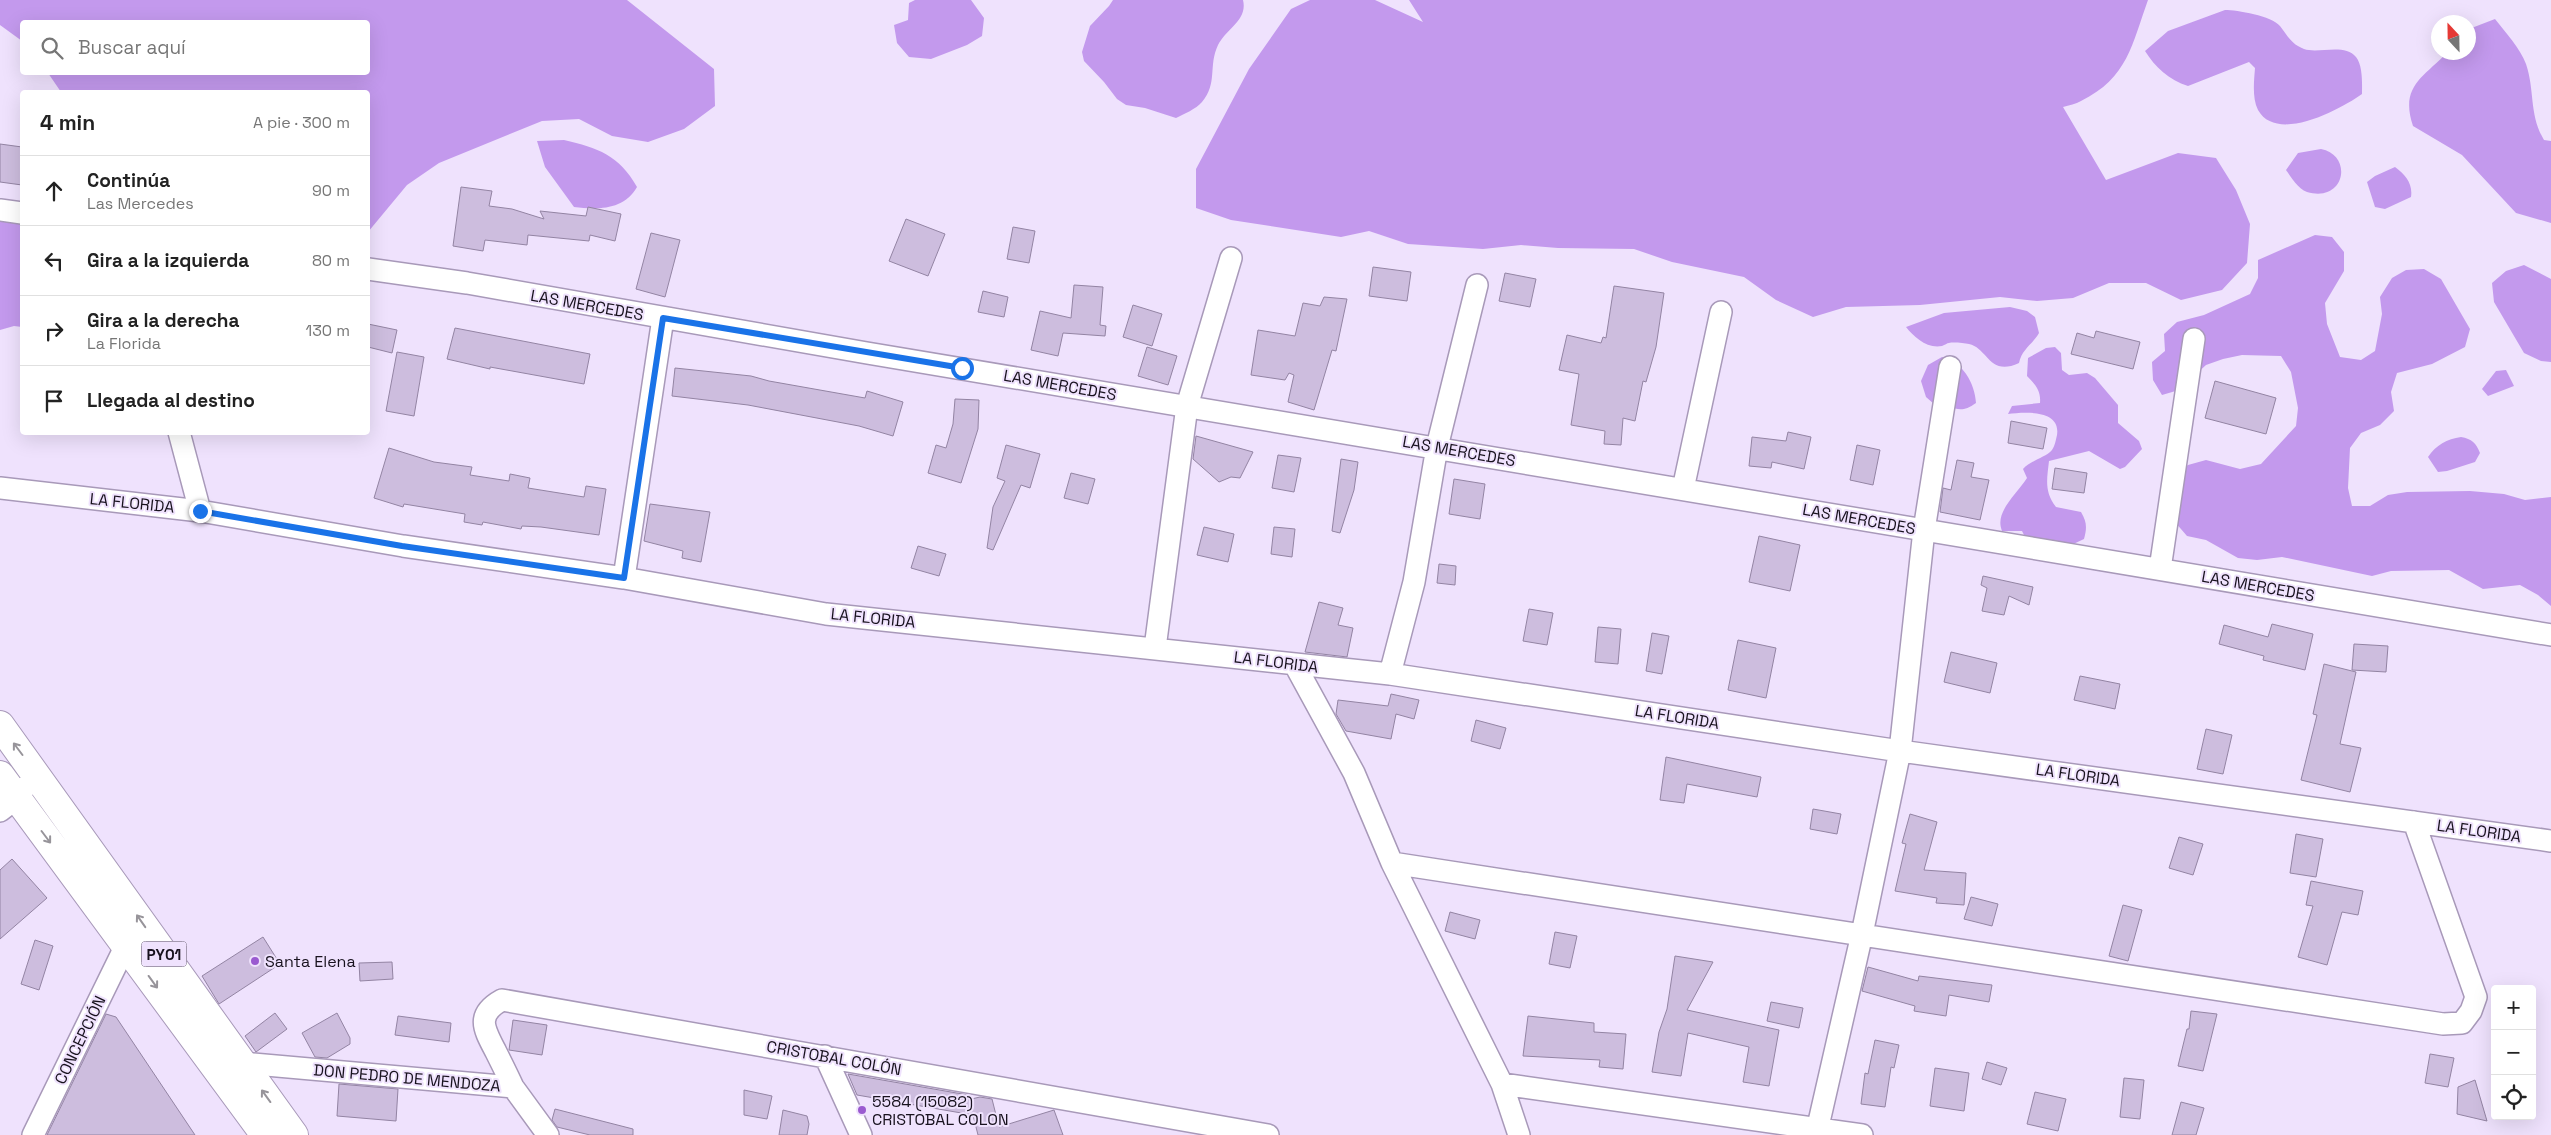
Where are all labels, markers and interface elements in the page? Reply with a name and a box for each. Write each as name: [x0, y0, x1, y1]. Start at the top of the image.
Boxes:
north arrow: [2431, 15, 2476, 60]
search box: [20, 20, 370, 75]
icon: search: [38, 34, 66, 62]
text: Buscar aquí: [78, 35, 186, 60]
text: 4 min: [40, 109, 95, 136]
text: A pie · 300 m: [253, 112, 350, 133]
text: Continúa: [87, 168, 170, 193]
icon: ahead: [40, 177, 68, 205]
text: 90 m: [312, 180, 350, 201]
text: Las Mercedes: [87, 193, 194, 214]
icon: left: [40, 247, 68, 275]
text: Gira a la izquierda: [87, 248, 249, 273]
text: 80 m: [312, 250, 350, 271]
street label: LAS MERCEDES: [529, 285, 645, 325]
text: Gira a la derecha: [87, 308, 239, 333]
icon: right: [40, 317, 68, 345]
text: 130 m: [306, 320, 350, 341]
text: La Florida: [87, 333, 161, 354]
route start: [951, 357, 974, 380]
street label: LAS MERCEDES: [1002, 365, 1118, 405]
icon: arrive: [40, 387, 68, 415]
text: Llegada al destino: [87, 388, 255, 413]
street label: LAS MERCEDES: [1401, 431, 1517, 471]
street label: LA FLORIDA: [89, 488, 175, 518]
street label: LAS MERCEDES: [1801, 499, 1917, 539]
route end: [189, 500, 212, 523]
street label: LAS MERCEDES: [2200, 566, 2316, 606]
street label: LA FLORIDA: [830, 603, 916, 633]
street label: LA FLORIDA: [1233, 646, 1319, 678]
street label: LA FLORIDA: [1633, 700, 1721, 734]
one-way arrow: [13, 742, 23, 756]
street label: LA FLORIDA: [2034, 759, 2122, 791]
street label: LA FLORIDA: [2435, 815, 2523, 847]
one-way arrow: [41, 830, 51, 844]
one-way arrow: [136, 914, 146, 928]
road number: PY01: [142, 942, 186, 966]
place label: Santa Elena: [265, 951, 356, 972]
marker: Santa Elena: [249, 955, 261, 967]
one-way arrow: [148, 975, 158, 989]
map controls: [2491, 985, 2536, 1120]
button: +: [2491, 985, 2536, 1030]
street label: CONCEPCIÓN: [50, 992, 110, 1088]
button: −: [2491, 1030, 2536, 1075]
street label: CRISTOBAL COLÓN: [765, 1036, 903, 1080]
street label: DON PEDRO DE MENDOZA: [313, 1059, 501, 1097]
button: locate: [2491, 1075, 2536, 1120]
one-way arrow: [260, 1090, 271, 1103]
place label: 5584 (15082) CRISTOBAL COLON: [872, 1091, 1009, 1130]
marker: 5584 (15082) CRISTOBAL COLON: [856, 1104, 868, 1116]

